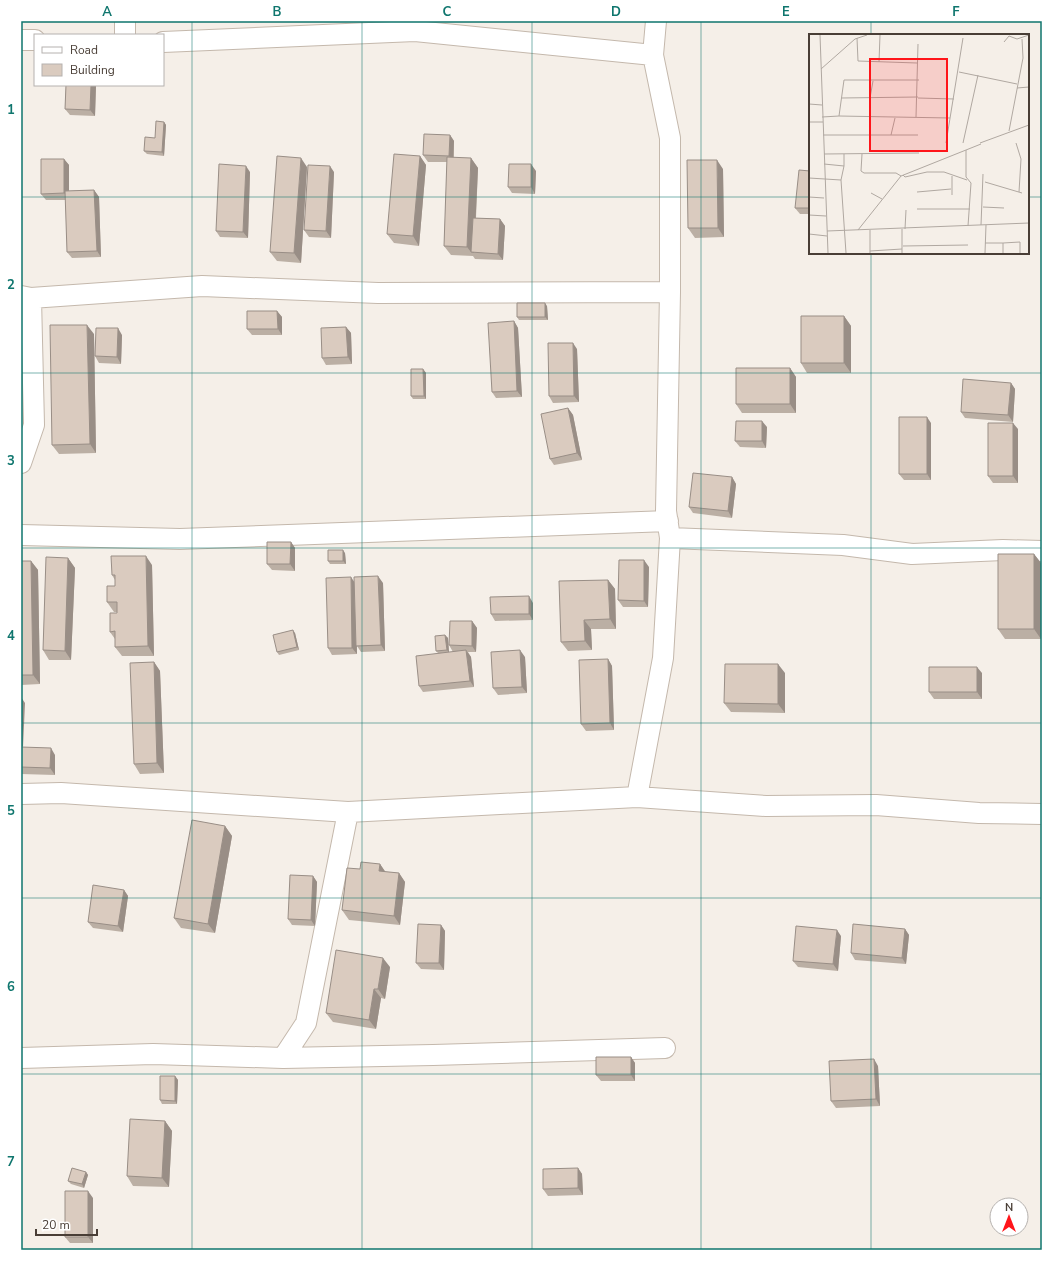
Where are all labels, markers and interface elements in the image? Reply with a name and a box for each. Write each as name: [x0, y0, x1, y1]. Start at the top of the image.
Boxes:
text: A: [102, 3, 112, 21]
text: B: [273, 3, 282, 21]
text: C: [443, 3, 452, 21]
text: D: [611, 3, 621, 21]
text: E: [782, 3, 790, 21]
text: F: [952, 3, 960, 21]
legend: [34, 34, 164, 86]
inset map: [809, 34, 1029, 254]
text: Road: [70, 42, 98, 58]
text: Building: [70, 62, 115, 78]
text: 1: [7, 101, 15, 119]
text: 2: [7, 276, 15, 294]
text: 3: [7, 452, 15, 470]
text: 4: [7, 627, 15, 645]
text: 5: [7, 802, 15, 820]
text: 6: [7, 978, 15, 996]
text: 7: [7, 1153, 15, 1171]
north arrow: [989, 1197, 1029, 1237]
text: N: [1005, 1200, 1013, 1215]
scale bar: [36, 1211, 97, 1237]
text: 20 m: [42, 1217, 70, 1233]

